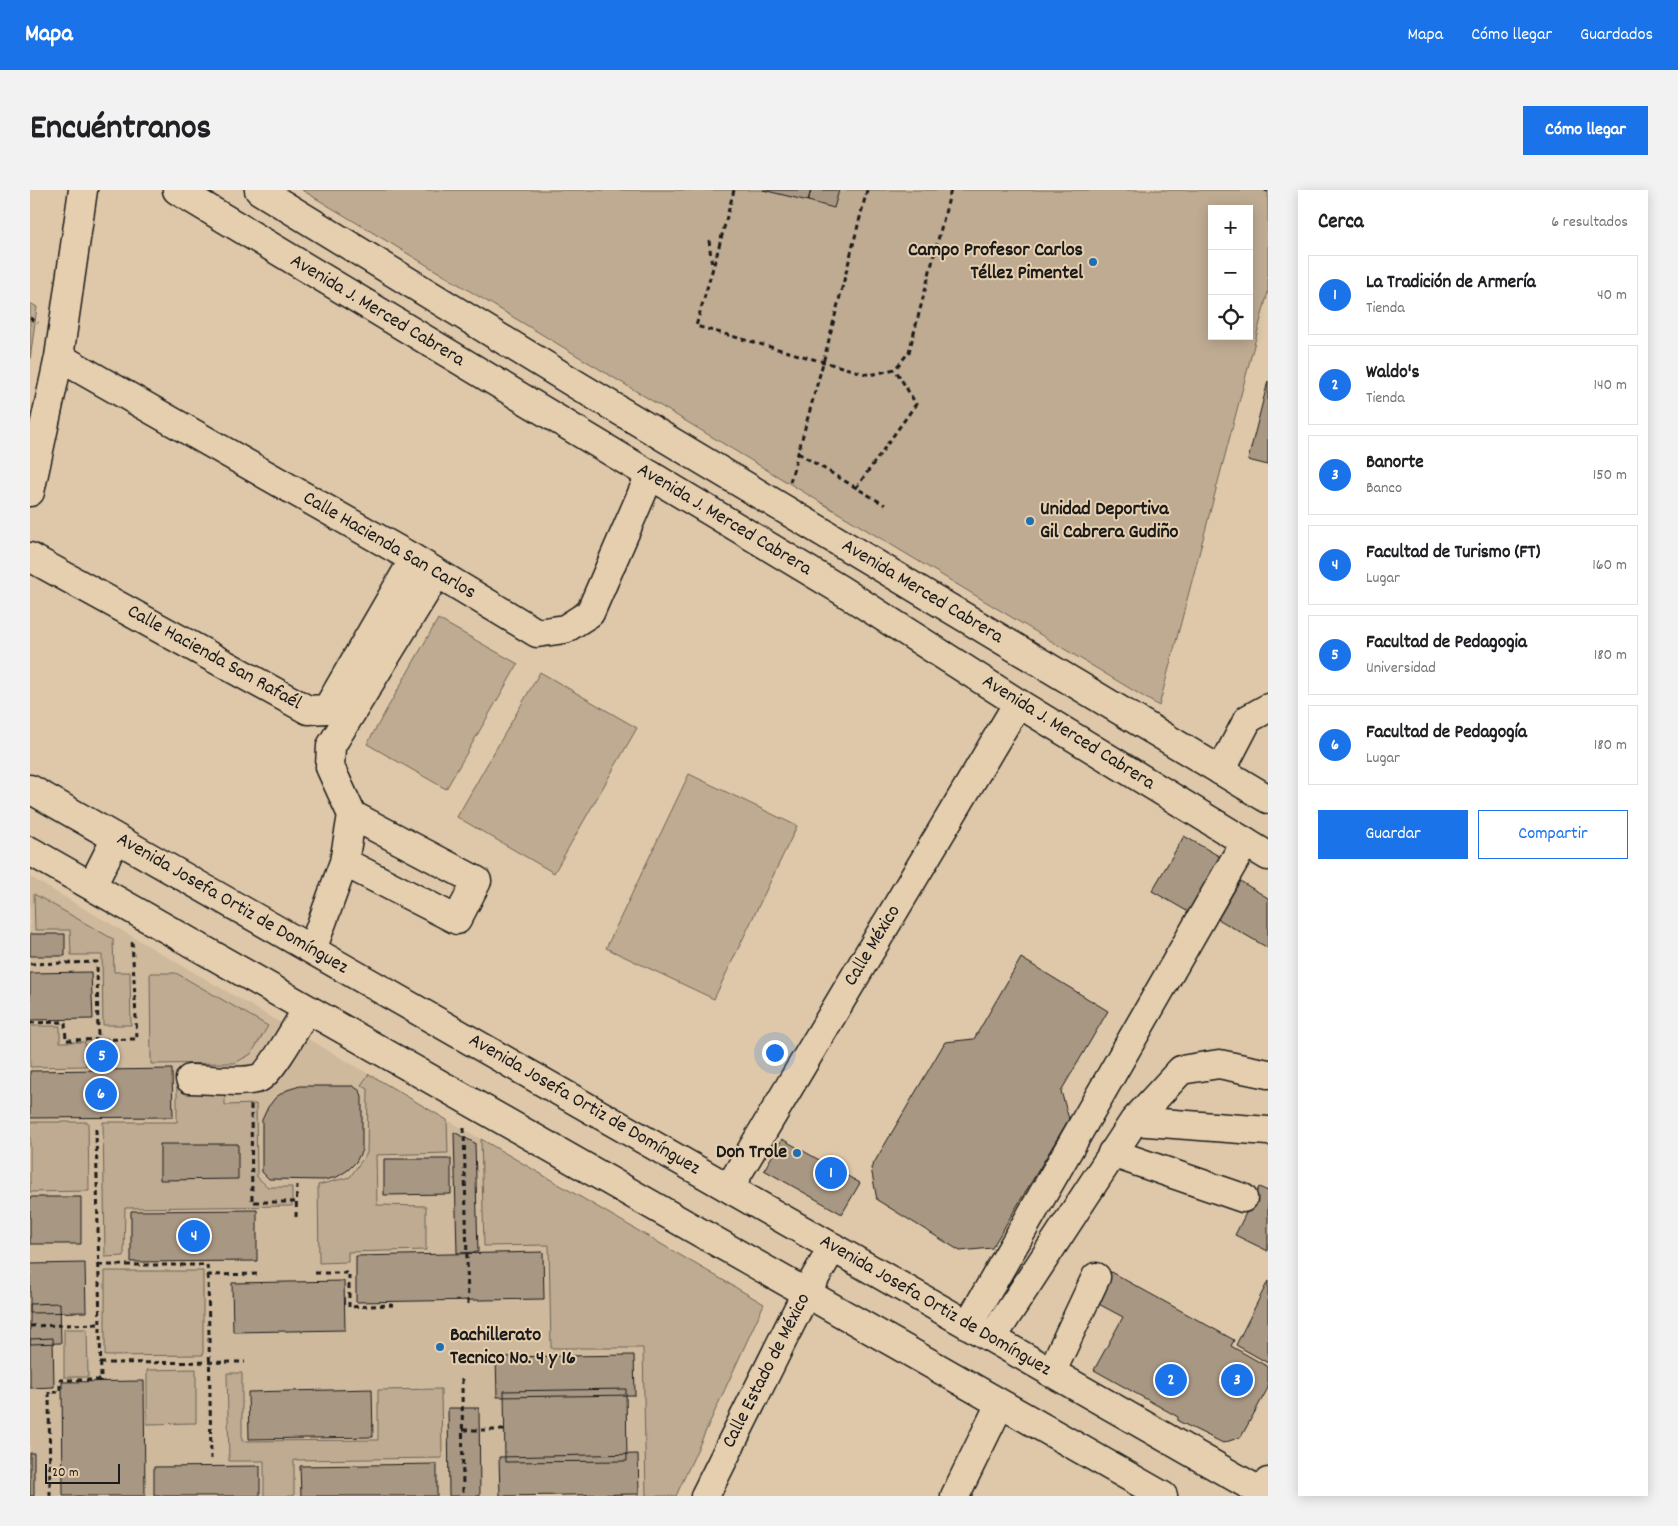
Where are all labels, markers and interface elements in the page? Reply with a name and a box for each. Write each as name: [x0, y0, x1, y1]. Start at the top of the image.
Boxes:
text: Mapa: [25, 18, 73, 52]
text: Mapa: [1407, 23, 1443, 48]
text: Cómo llegar: [1471, 23, 1552, 48]
text: Guardados: [1580, 23, 1653, 48]
text: Encuéntranos: [30, 105, 211, 155]
button: Cómo llegar: [1523, 106, 1648, 155]
map controls: [1208, 205, 1253, 340]
button: +: [1208, 205, 1253, 250]
text: Cerca: [1318, 208, 1364, 238]
text: 6 resultados: [1551, 211, 1628, 234]
place label: Campo Profesor Carlos Téllez Pimentel: [908, 237, 1083, 288]
street label: Avenida J. Merced Cabrera: [284, 248, 470, 375]
button: −: [1208, 250, 1253, 295]
marker: Campo Profesor Carlos Téllez Pimentel: [1087, 256, 1099, 268]
text: La Tradición de Armería: [1366, 270, 1536, 297]
text: 1: [1333, 284, 1337, 307]
text: 40 m: [1597, 284, 1627, 307]
button: locate: [1208, 295, 1253, 340]
text: Tienda: [1366, 297, 1405, 320]
text: Waldo's: [1366, 360, 1419, 387]
text: 2: [1332, 374, 1339, 397]
text: 140 m: [1593, 374, 1627, 397]
text: Tienda: [1366, 387, 1405, 410]
text: Banorte: [1366, 450, 1424, 477]
street label: Avenida J. Merced Cabrera: [631, 457, 817, 584]
text: 3: [1331, 464, 1339, 487]
text: 150 m: [1593, 464, 1627, 487]
text: Banco: [1366, 477, 1402, 500]
street label: Calle Hacienda San Carlos: [297, 485, 481, 607]
place label: Unidad Deportiva Gil Cabrera Gudiño: [1040, 496, 1179, 547]
marker: Unidad Deportiva Gil Cabrera Gudiño: [1024, 515, 1036, 527]
street label: Avenida Merced Cabrera: [836, 533, 1009, 652]
text: Facultad de Turismo (FT): [1366, 540, 1540, 567]
text: 4: [1332, 554, 1338, 577]
text: 160 m: [1592, 554, 1627, 577]
text: Lugar: [1366, 567, 1400, 590]
street label: Calle Hacienda San Rafaél: [122, 598, 307, 718]
text: Facultad de Pedagogia: [1366, 630, 1527, 657]
text: 5: [1331, 644, 1339, 667]
text: 180 m: [1594, 644, 1627, 667]
text: Universidad: [1366, 657, 1436, 680]
street label: Avenida J. Merced Cabrera: [976, 668, 1160, 798]
text: Facultad de Pedagogía: [1366, 720, 1527, 747]
text: 6: [1331, 734, 1339, 757]
text: 180 m: [1594, 734, 1627, 757]
text: Lugar: [1366, 747, 1400, 770]
button: Guardar: [1318, 810, 1468, 859]
button: Compartir: [1478, 810, 1628, 859]
street label: Avenida Josefa Ortiz de Domínguez: [111, 826, 353, 982]
street label: Calle México: [838, 900, 908, 992]
street label: Avenida Josefa Ortiz de Domínguez: [463, 1027, 705, 1183]
pin: 5: [86, 1037, 118, 1075]
your location: [762, 1040, 788, 1066]
pin: 6: [85, 1075, 117, 1113]
place label: Don Trole: [716, 1139, 787, 1167]
marker: Don Trole: [791, 1147, 803, 1159]
pin: 1: [815, 1154, 847, 1192]
pin: 4: [178, 1217, 210, 1255]
street label: Avenida Josefa Ortiz de Domínguez: [814, 1228, 1056, 1384]
street label: Calle Estado de México: [716, 1289, 818, 1453]
place label: Bachillerato Tecnico No. 4 y 16: [450, 1322, 576, 1373]
marker: Bachillerato Tecnico No. 4 y 16: [434, 1341, 446, 1353]
pin: 2: [1155, 1361, 1187, 1399]
pin: 3: [1221, 1361, 1253, 1399]
scale bar: [45, 1461, 120, 1484]
text: 20 m: [52, 1463, 79, 1483]

